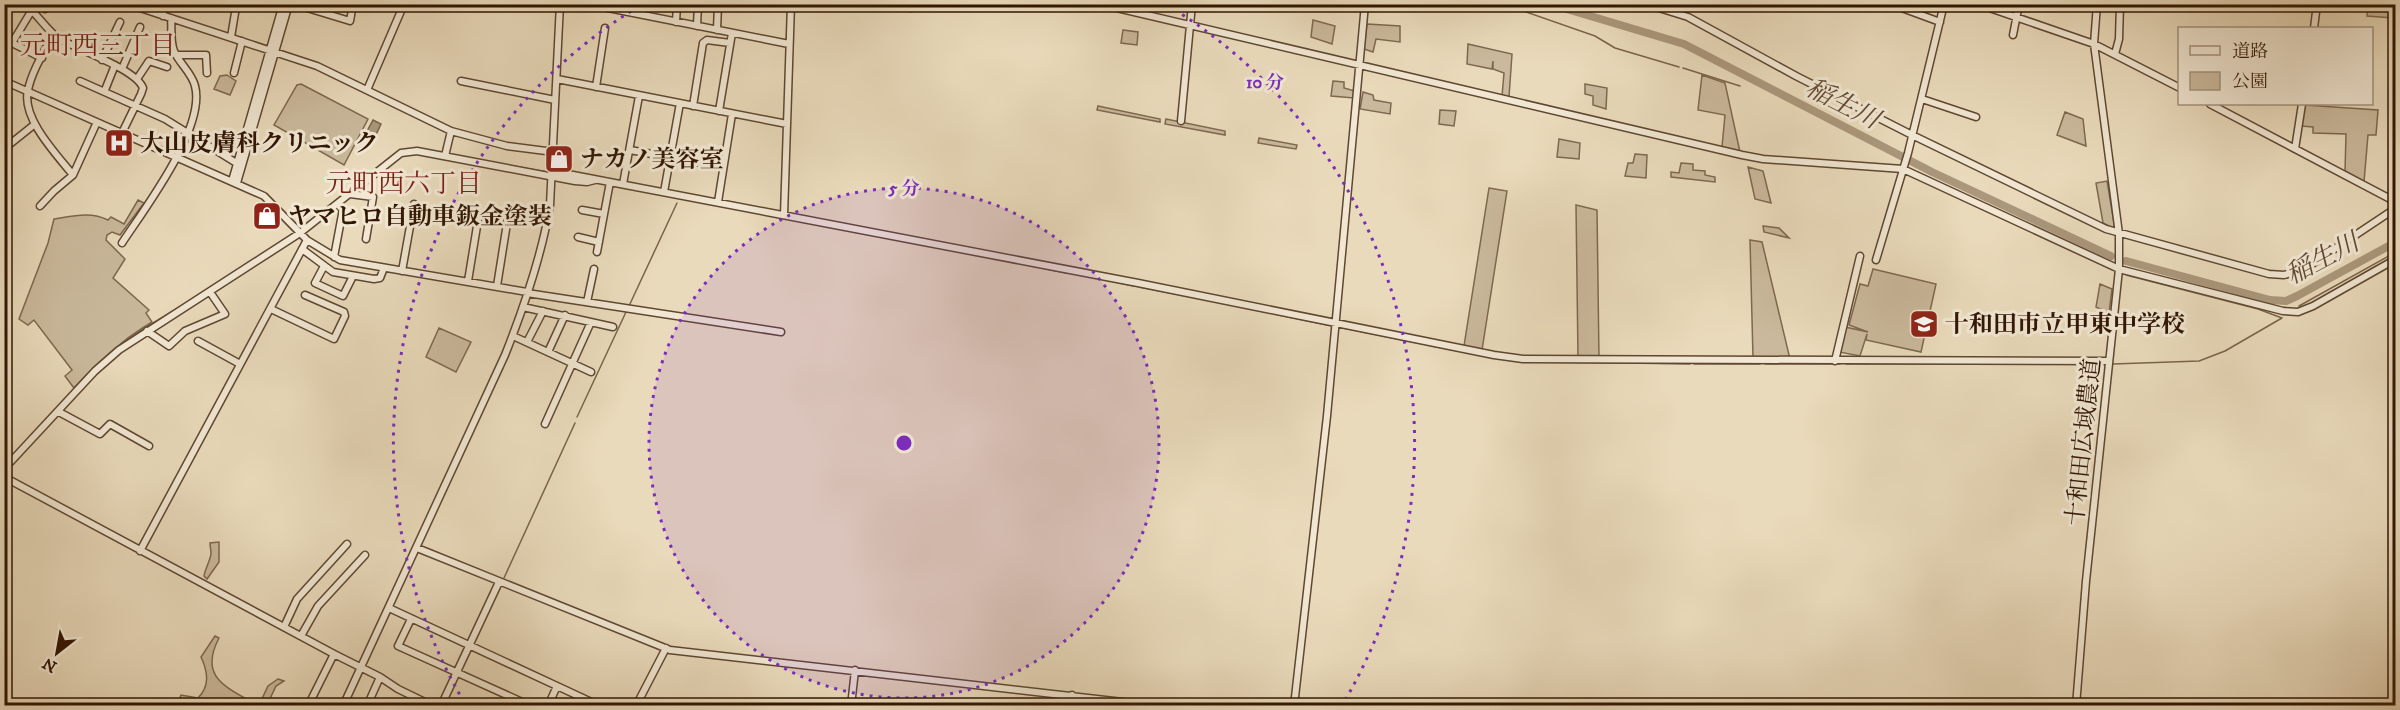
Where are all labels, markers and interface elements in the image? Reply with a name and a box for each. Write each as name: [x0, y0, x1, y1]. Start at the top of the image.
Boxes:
legend: [2178, 27, 2373, 105]
district label: 元町西三丁目: [20, 30, 176, 63]
text: 道路: [2232, 41, 2268, 63]
text: 公園: [2232, 71, 2268, 93]
text: 10 分: [1246, 72, 1284, 94]
water label: 稲生川: [1800, 72, 1887, 138]
hospital icon: 大山皮膚科クリニック: [103, 127, 135, 159]
place label: 大山皮膚科クリニック: [140, 129, 379, 159]
shop icon: ナカノ美容室: [543, 143, 575, 175]
place label: ナカノ美容室: [580, 145, 724, 175]
district label: 元町西六丁目: [326, 168, 482, 201]
text: 5 分: [888, 178, 919, 200]
shop icon: ヤマヒロ自動車鈑金塗装: [251, 200, 283, 232]
place label: ヤマヒロ自動車鈑金塗装: [288, 202, 552, 232]
water label: 稲生川: [2281, 225, 2368, 292]
school or university icon: 十和田市立甲東中学校: [1908, 308, 1940, 340]
place label: 十和田市立甲東中学校: [1945, 310, 2185, 340]
street label: 十和田広域農道: [2060, 357, 2108, 527]
centre of rings: [894, 433, 914, 453]
north arrow: [27, 623, 87, 683]
text: N: [39, 653, 61, 677]

